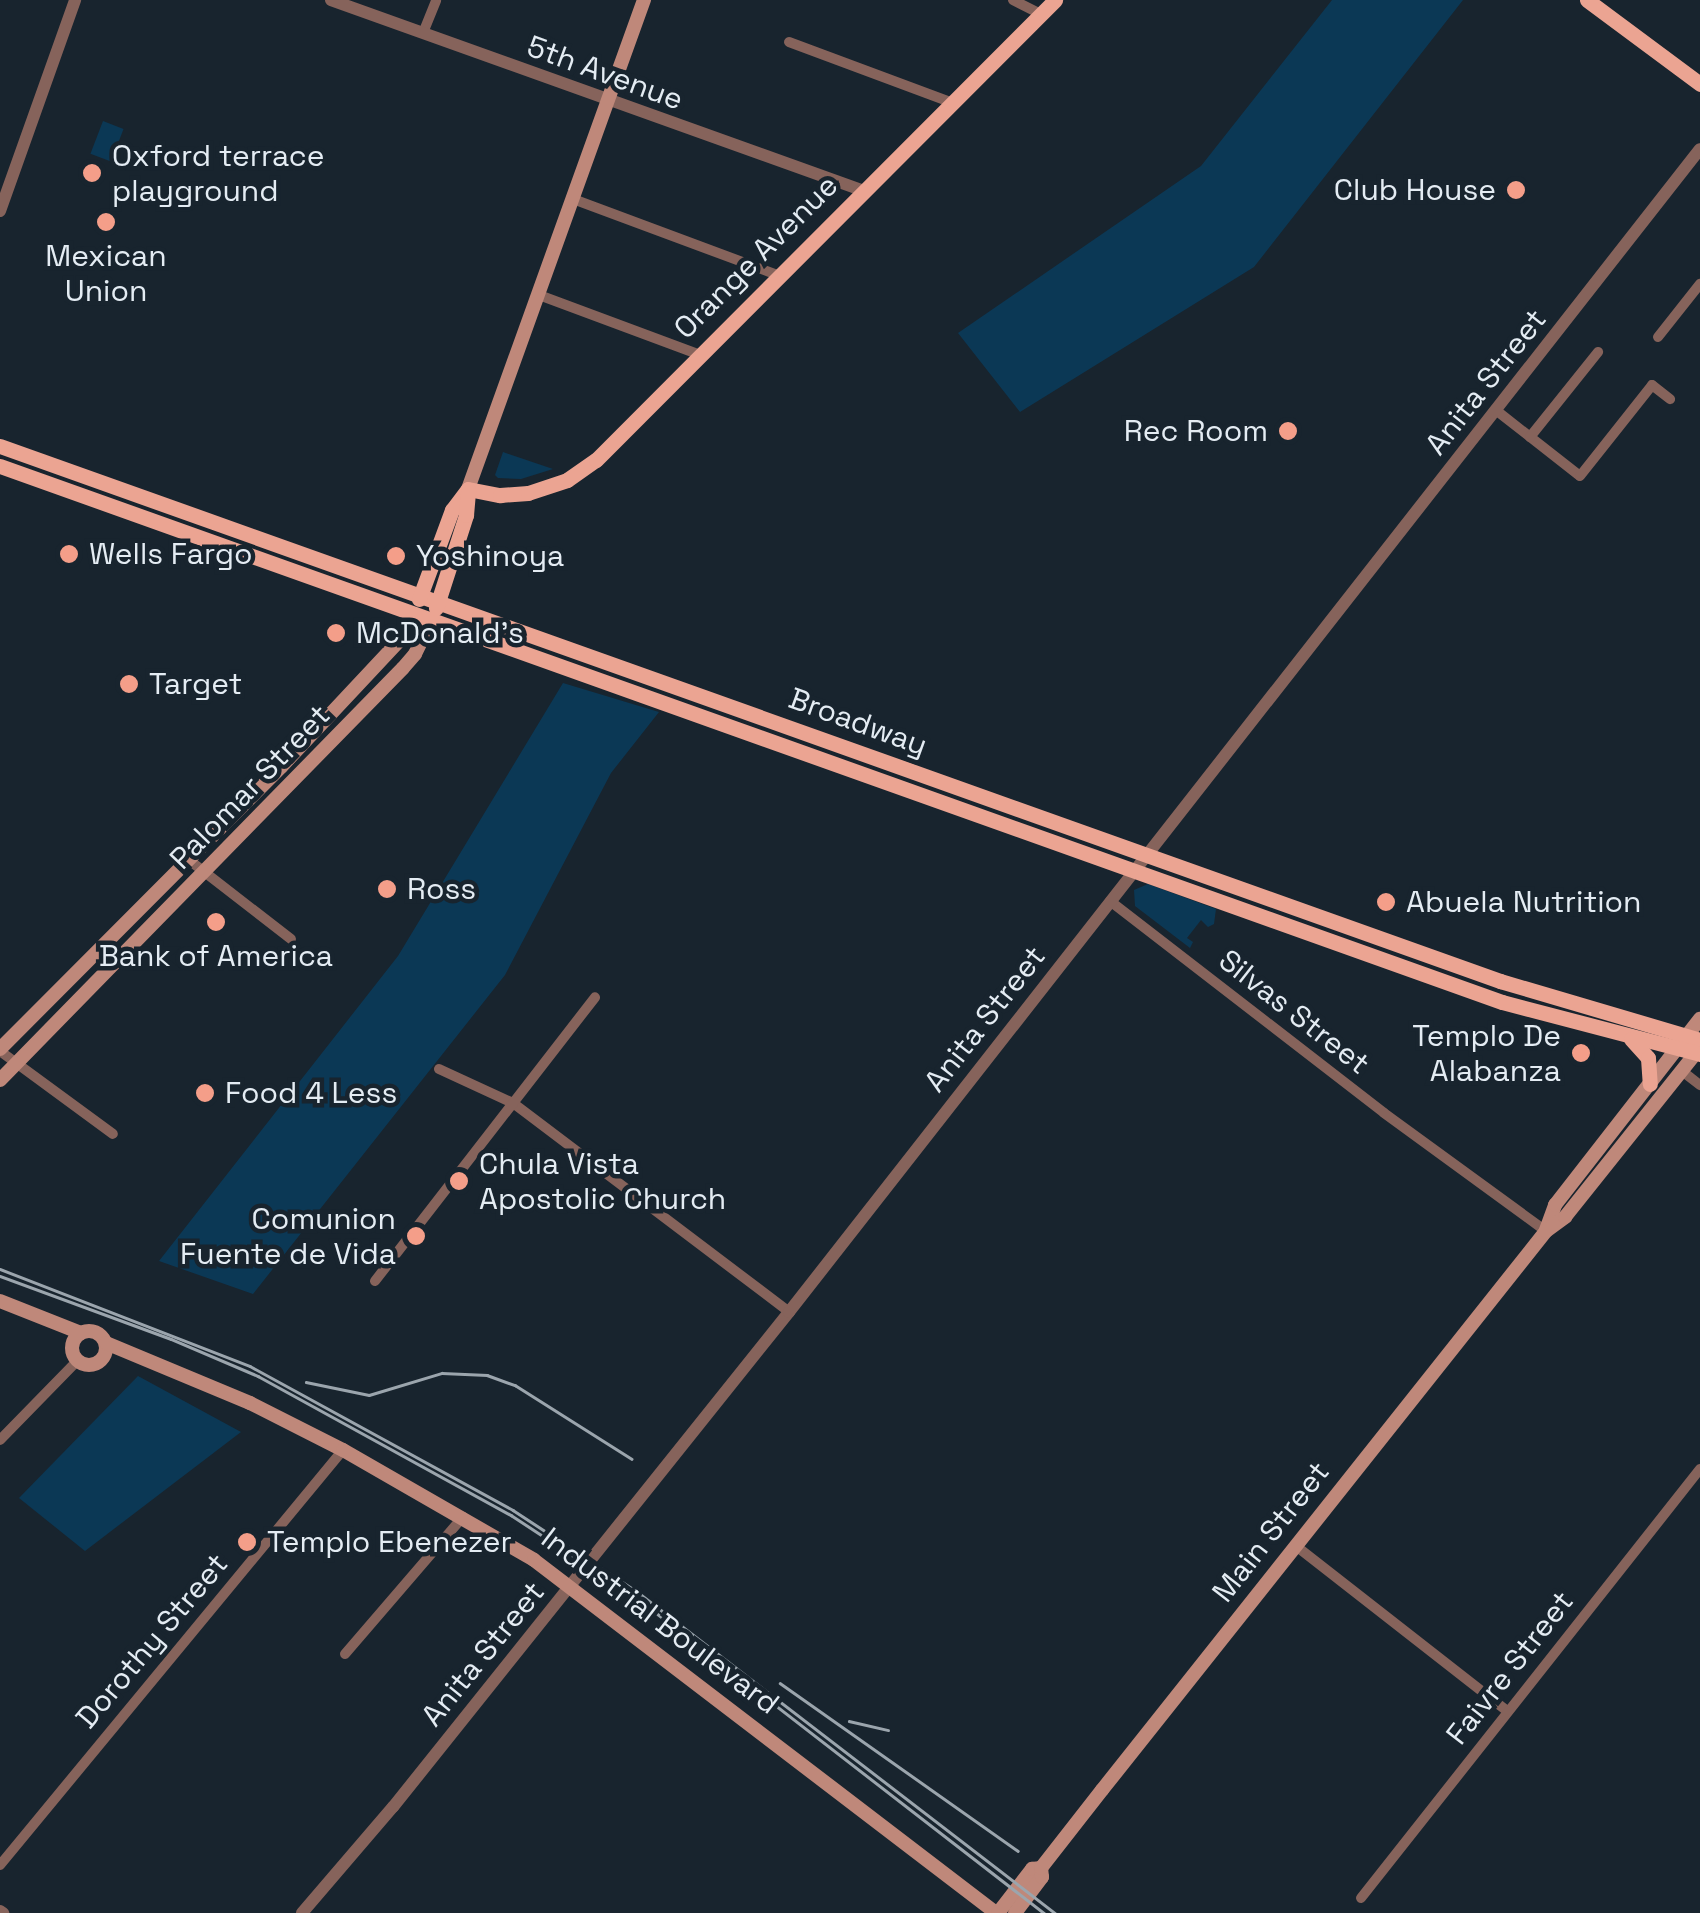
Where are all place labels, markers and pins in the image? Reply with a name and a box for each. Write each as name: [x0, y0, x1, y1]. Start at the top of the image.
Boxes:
place label: Oxford terrace playground: [112, 138, 324, 208]
marker: Oxford terrace playground: [81, 162, 103, 184]
place label: Club House: [1334, 172, 1496, 208]
marker: Club House: [1505, 179, 1527, 201]
marker: Mexican Union: [95, 211, 117, 233]
place label: Mexican Union: [45, 238, 167, 308]
place label: Rec Room: [1124, 413, 1268, 449]
marker: Rec Room: [1277, 420, 1299, 442]
place label: Wells Fargo: [89, 536, 253, 572]
place label: Yoshinoya: [416, 538, 564, 574]
marker: Wells Fargo: [58, 543, 80, 565]
marker: Yoshinoya: [385, 545, 407, 567]
place label: McDonald's: [356, 615, 524, 651]
marker: McDonald's: [325, 622, 347, 644]
place label: Target: [149, 666, 242, 702]
marker: Target: [118, 673, 140, 695]
place label: Ross: [407, 871, 476, 907]
marker: Ross: [376, 878, 398, 900]
place label: Abuela Nutrition: [1406, 884, 1641, 920]
marker: Abuela Nutrition: [1375, 891, 1397, 913]
marker: Bank of America: [205, 911, 227, 933]
place label: Bank of America: [99, 938, 333, 974]
place label: Templo De Alabanza: [1412, 1018, 1561, 1088]
marker: Templo De Alabanza: [1570, 1042, 1592, 1064]
place label: Food 4 Less: [225, 1075, 397, 1111]
marker: Food 4 Less: [194, 1082, 216, 1104]
place label: Chula Vista Apostolic Church: [479, 1146, 726, 1216]
marker: Chula Vista Apostolic Church: [448, 1170, 470, 1192]
place label: Comunion Fuente de Vida: [180, 1201, 396, 1272]
marker: Comunion Fuente de Vida: [405, 1225, 427, 1247]
place label: Templo Ebenezer: [267, 1524, 512, 1560]
marker: Templo Ebenezer: [236, 1531, 258, 1553]

